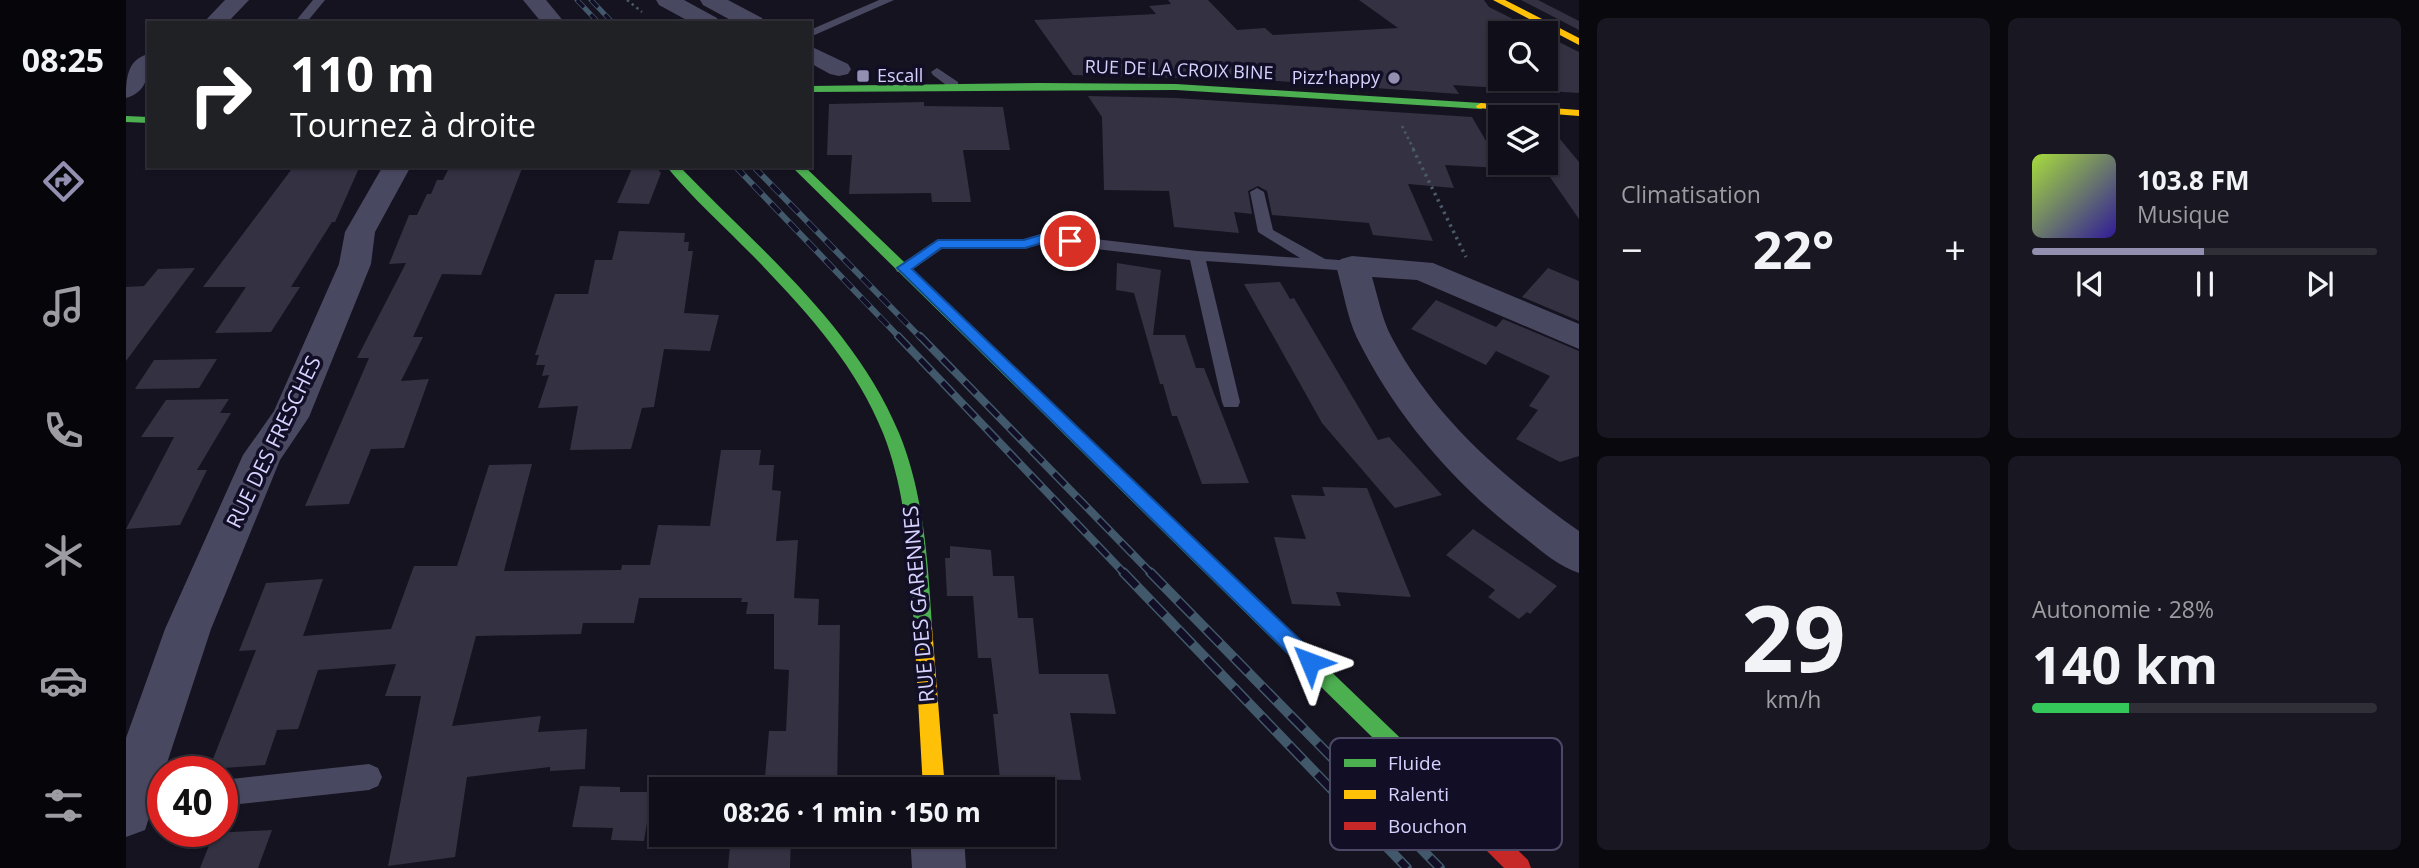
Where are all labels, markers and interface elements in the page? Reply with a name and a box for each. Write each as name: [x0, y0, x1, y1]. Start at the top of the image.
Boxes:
map controls: [1488, 21, 1558, 175]
button: search: [1488, 21, 1558, 91]
text: 08:25: [22, 38, 104, 81]
text: 110 m: [290, 40, 435, 106]
icon: right: [175, 49, 266, 140]
street label: RUE DE LA CROIX BINE: [1084, 54, 1274, 84]
place label: Escall: [877, 63, 923, 87]
place label: Pizz'happy: [1292, 65, 1381, 89]
marker: Escall: [855, 68, 871, 84]
marker: Pizz'happy: [1386, 70, 1402, 86]
text: Tournez à droite: [290, 103, 536, 146]
button: layers: [1488, 105, 1558, 175]
icon: directions: [39, 157, 88, 206]
text: 103.8 FM: [2137, 162, 2249, 198]
text: Climatisation: [1621, 178, 1761, 210]
text: Musique: [2137, 198, 2230, 230]
pin: [1040, 211, 1100, 271]
text: 22°: [1753, 213, 1834, 284]
icon: arrive: [1051, 222, 1089, 260]
text: −: [1621, 223, 1643, 275]
text: +: [1944, 223, 1966, 275]
icon: previous: [2071, 265, 2109, 303]
icon: pause: [2186, 265, 2224, 303]
icon: next: [2301, 265, 2339, 303]
icon: music: [39, 282, 88, 331]
street label: RUE DES FRESCHES: [219, 351, 327, 532]
icon: phone: [39, 406, 88, 455]
street label: RUE DES GARENNES: [895, 505, 941, 704]
icon: climate: [39, 531, 88, 580]
text: 29: [1741, 575, 1846, 699]
text: Autonomie · 28%: [2032, 593, 2214, 625]
position arrow: [1273, 625, 1347, 699]
text: 140 km: [2032, 628, 2218, 699]
icon: car: [39, 656, 88, 705]
text: km/h: [1766, 683, 1821, 715]
legend: [1330, 738, 1562, 850]
text: Fluide: [1388, 750, 1441, 776]
speed limit sign: 40: [147, 756, 238, 847]
icon: filters: [39, 781, 88, 830]
text: Ralenti: [1388, 781, 1449, 807]
text: 08:26 · 1 min · 150 m: [723, 794, 981, 830]
text: Bouchon: [1388, 813, 1467, 839]

